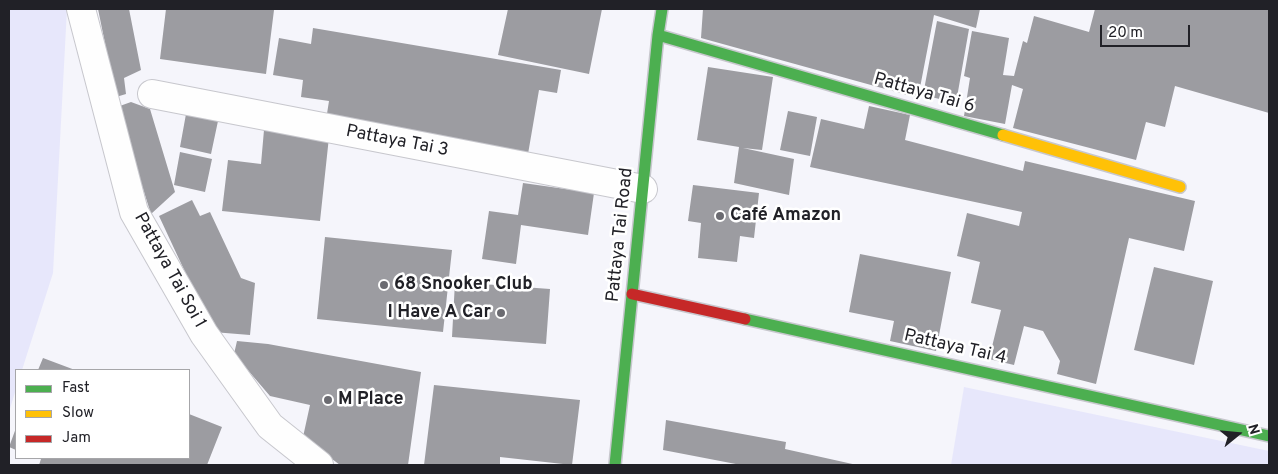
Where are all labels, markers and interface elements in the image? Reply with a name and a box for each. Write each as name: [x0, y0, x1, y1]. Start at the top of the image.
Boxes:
scale bar: [1103, 15, 1193, 47]
text: 20 m: [1108, 24, 1143, 43]
street label: Pattaya Tai 6: [871, 69, 977, 119]
street label: Pattaya Tai 3: [344, 121, 450, 163]
street label: Pattaya Tai Road: [603, 167, 639, 303]
place label: Café Amazon: [730, 205, 841, 227]
street label: Pattaya Tai Soi 1: [128, 209, 210, 333]
marker: Café Amazon: [714, 210, 726, 222]
place label: 68 Snooker Club: [394, 274, 533, 296]
marker: 68 Snooker Club: [378, 279, 390, 291]
place label: I Have A Car: [387, 302, 491, 324]
marker: I Have A Car: [495, 307, 507, 319]
street label: Pattaya Tai 4: [902, 326, 1008, 370]
legend: [15, 369, 190, 459]
text: Fast: [62, 379, 90, 398]
place label: M Place: [338, 389, 404, 411]
marker: M Place: [322, 394, 334, 406]
text: Slow: [62, 404, 94, 423]
north arrow: [1213, 409, 1263, 459]
text: N: [1243, 422, 1262, 437]
text: Jam: [62, 429, 91, 448]

